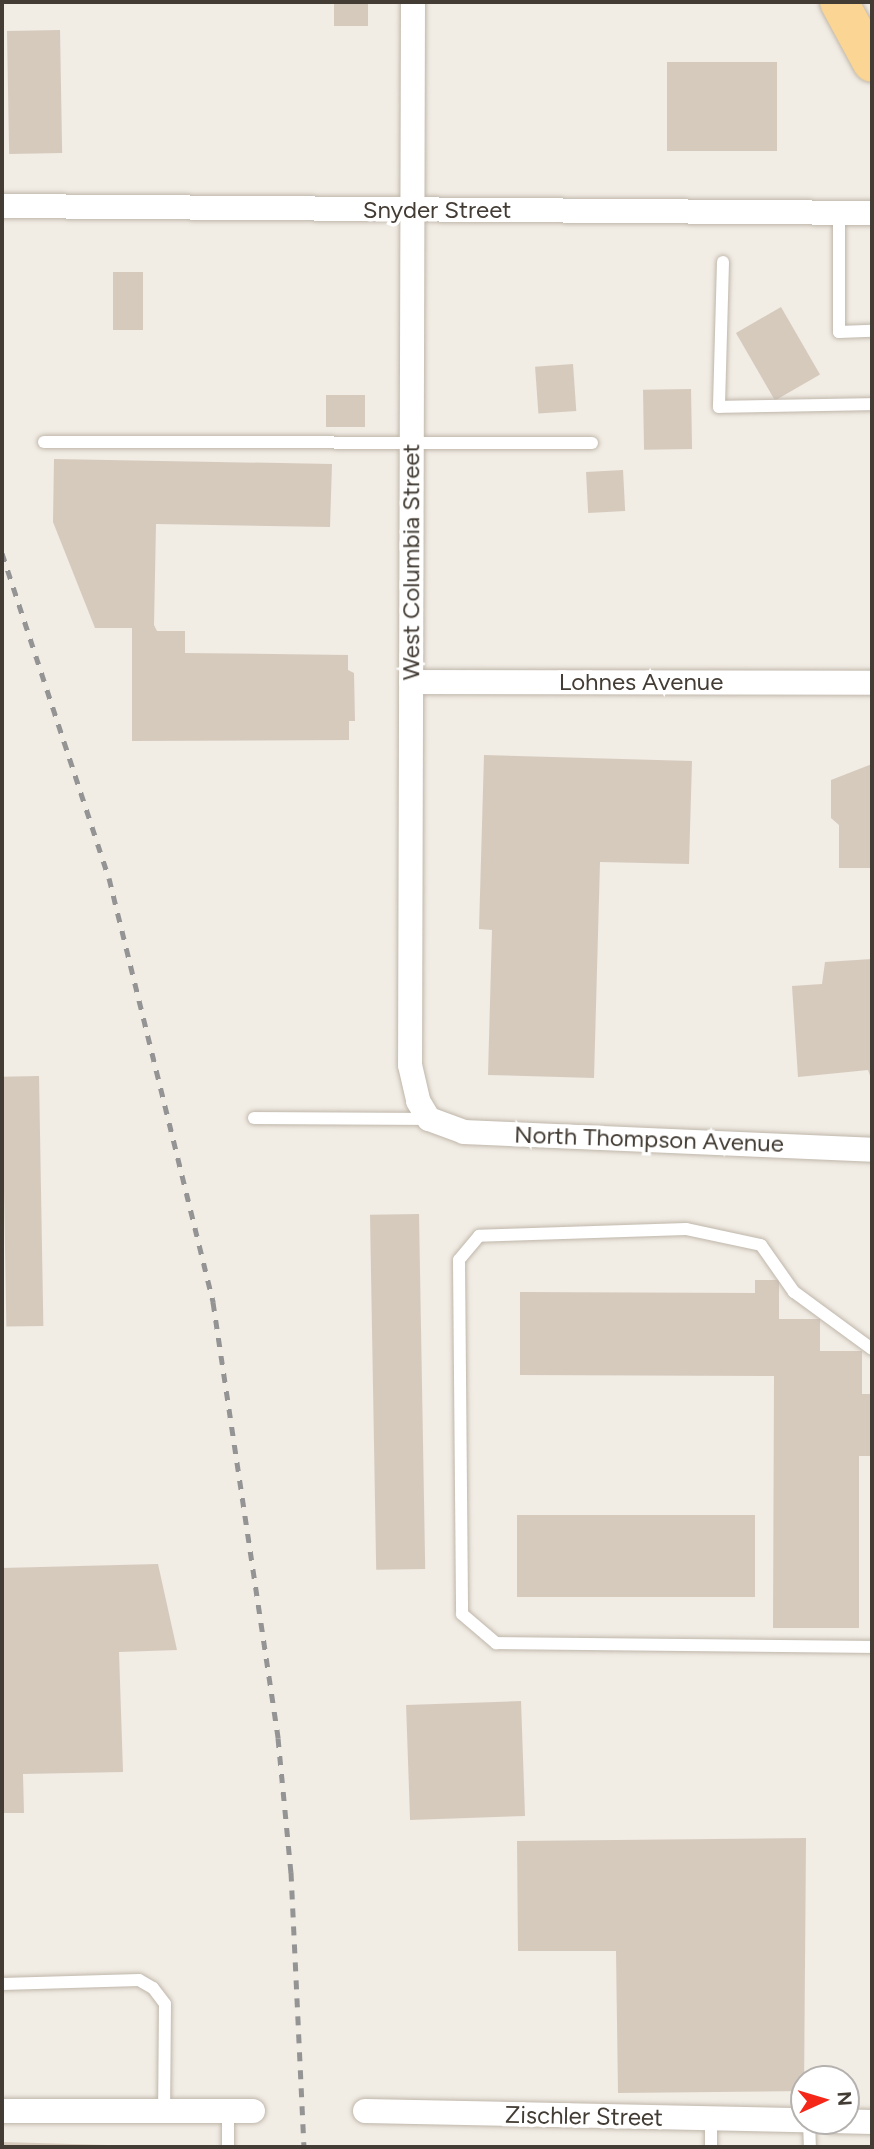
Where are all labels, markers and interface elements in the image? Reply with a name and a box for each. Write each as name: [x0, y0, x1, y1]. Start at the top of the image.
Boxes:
street label: Snyder Street: [363, 196, 511, 224]
street label: West Columbia Street: [397, 444, 425, 680]
street label: Lohnes Avenue: [559, 668, 723, 696]
street label: North Thompson Avenue: [514, 1120, 784, 1158]
north arrow: [790, 2065, 860, 2135]
text: N: [832, 2091, 856, 2107]
street label: Zischler Street: [505, 2100, 663, 2132]

